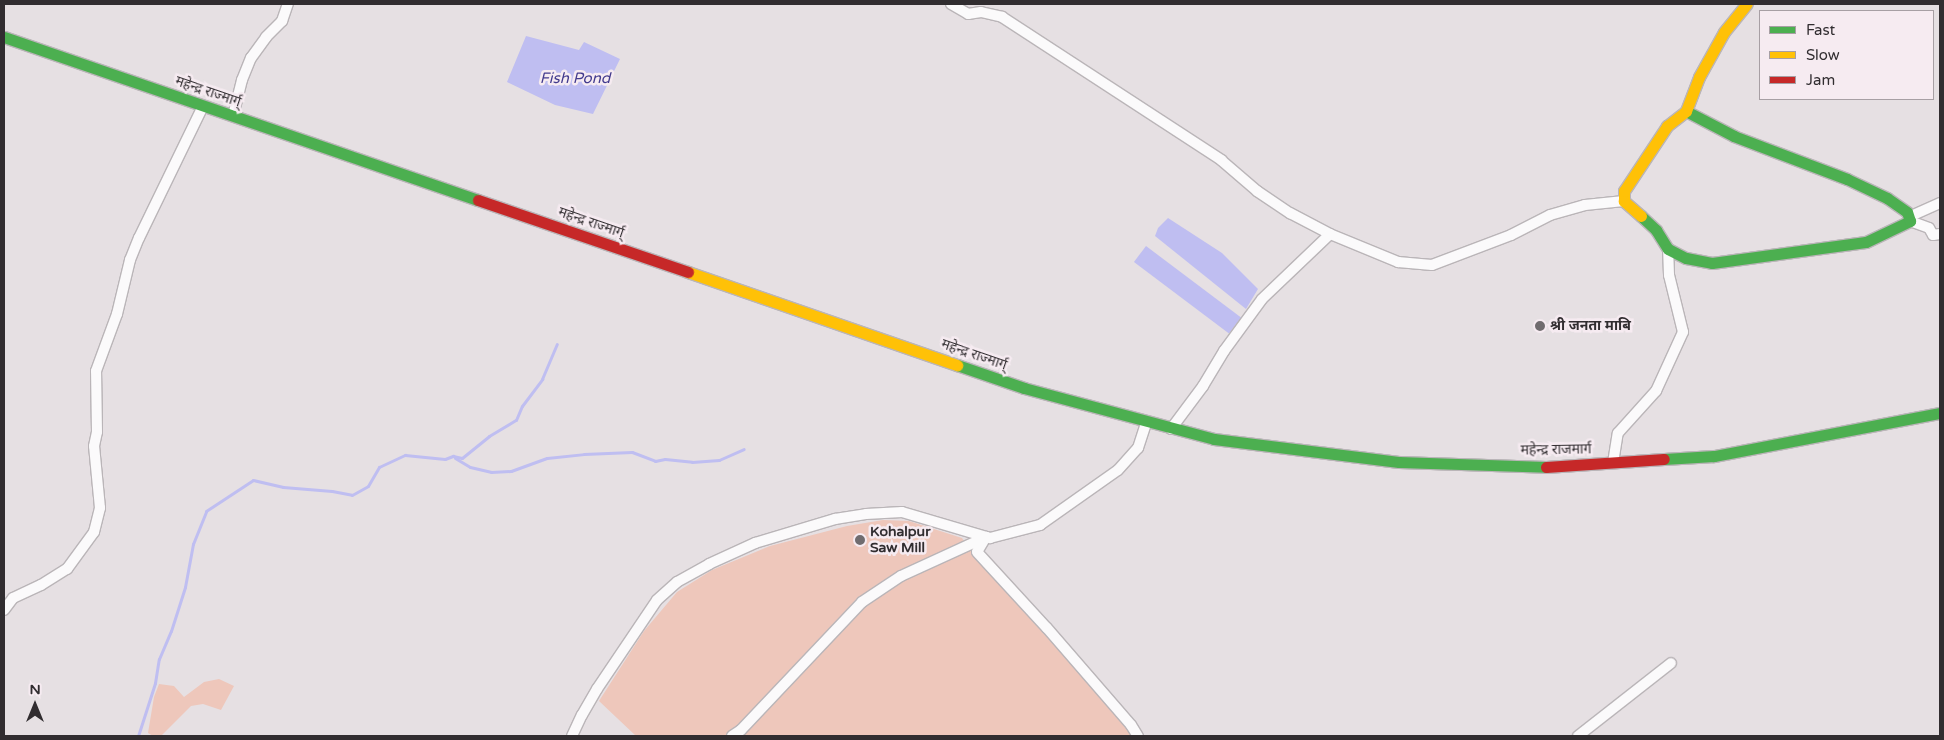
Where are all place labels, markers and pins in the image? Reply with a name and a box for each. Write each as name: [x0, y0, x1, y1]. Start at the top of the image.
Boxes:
place label: श्री जनता माबि: [1550, 318, 1631, 334]
marker: श्री जनता माबि: [1534, 320, 1546, 332]
place label: Kohalpur Saw Mill: [870, 524, 930, 556]
marker: Kohalpur Saw Mill: [854, 534, 866, 546]

